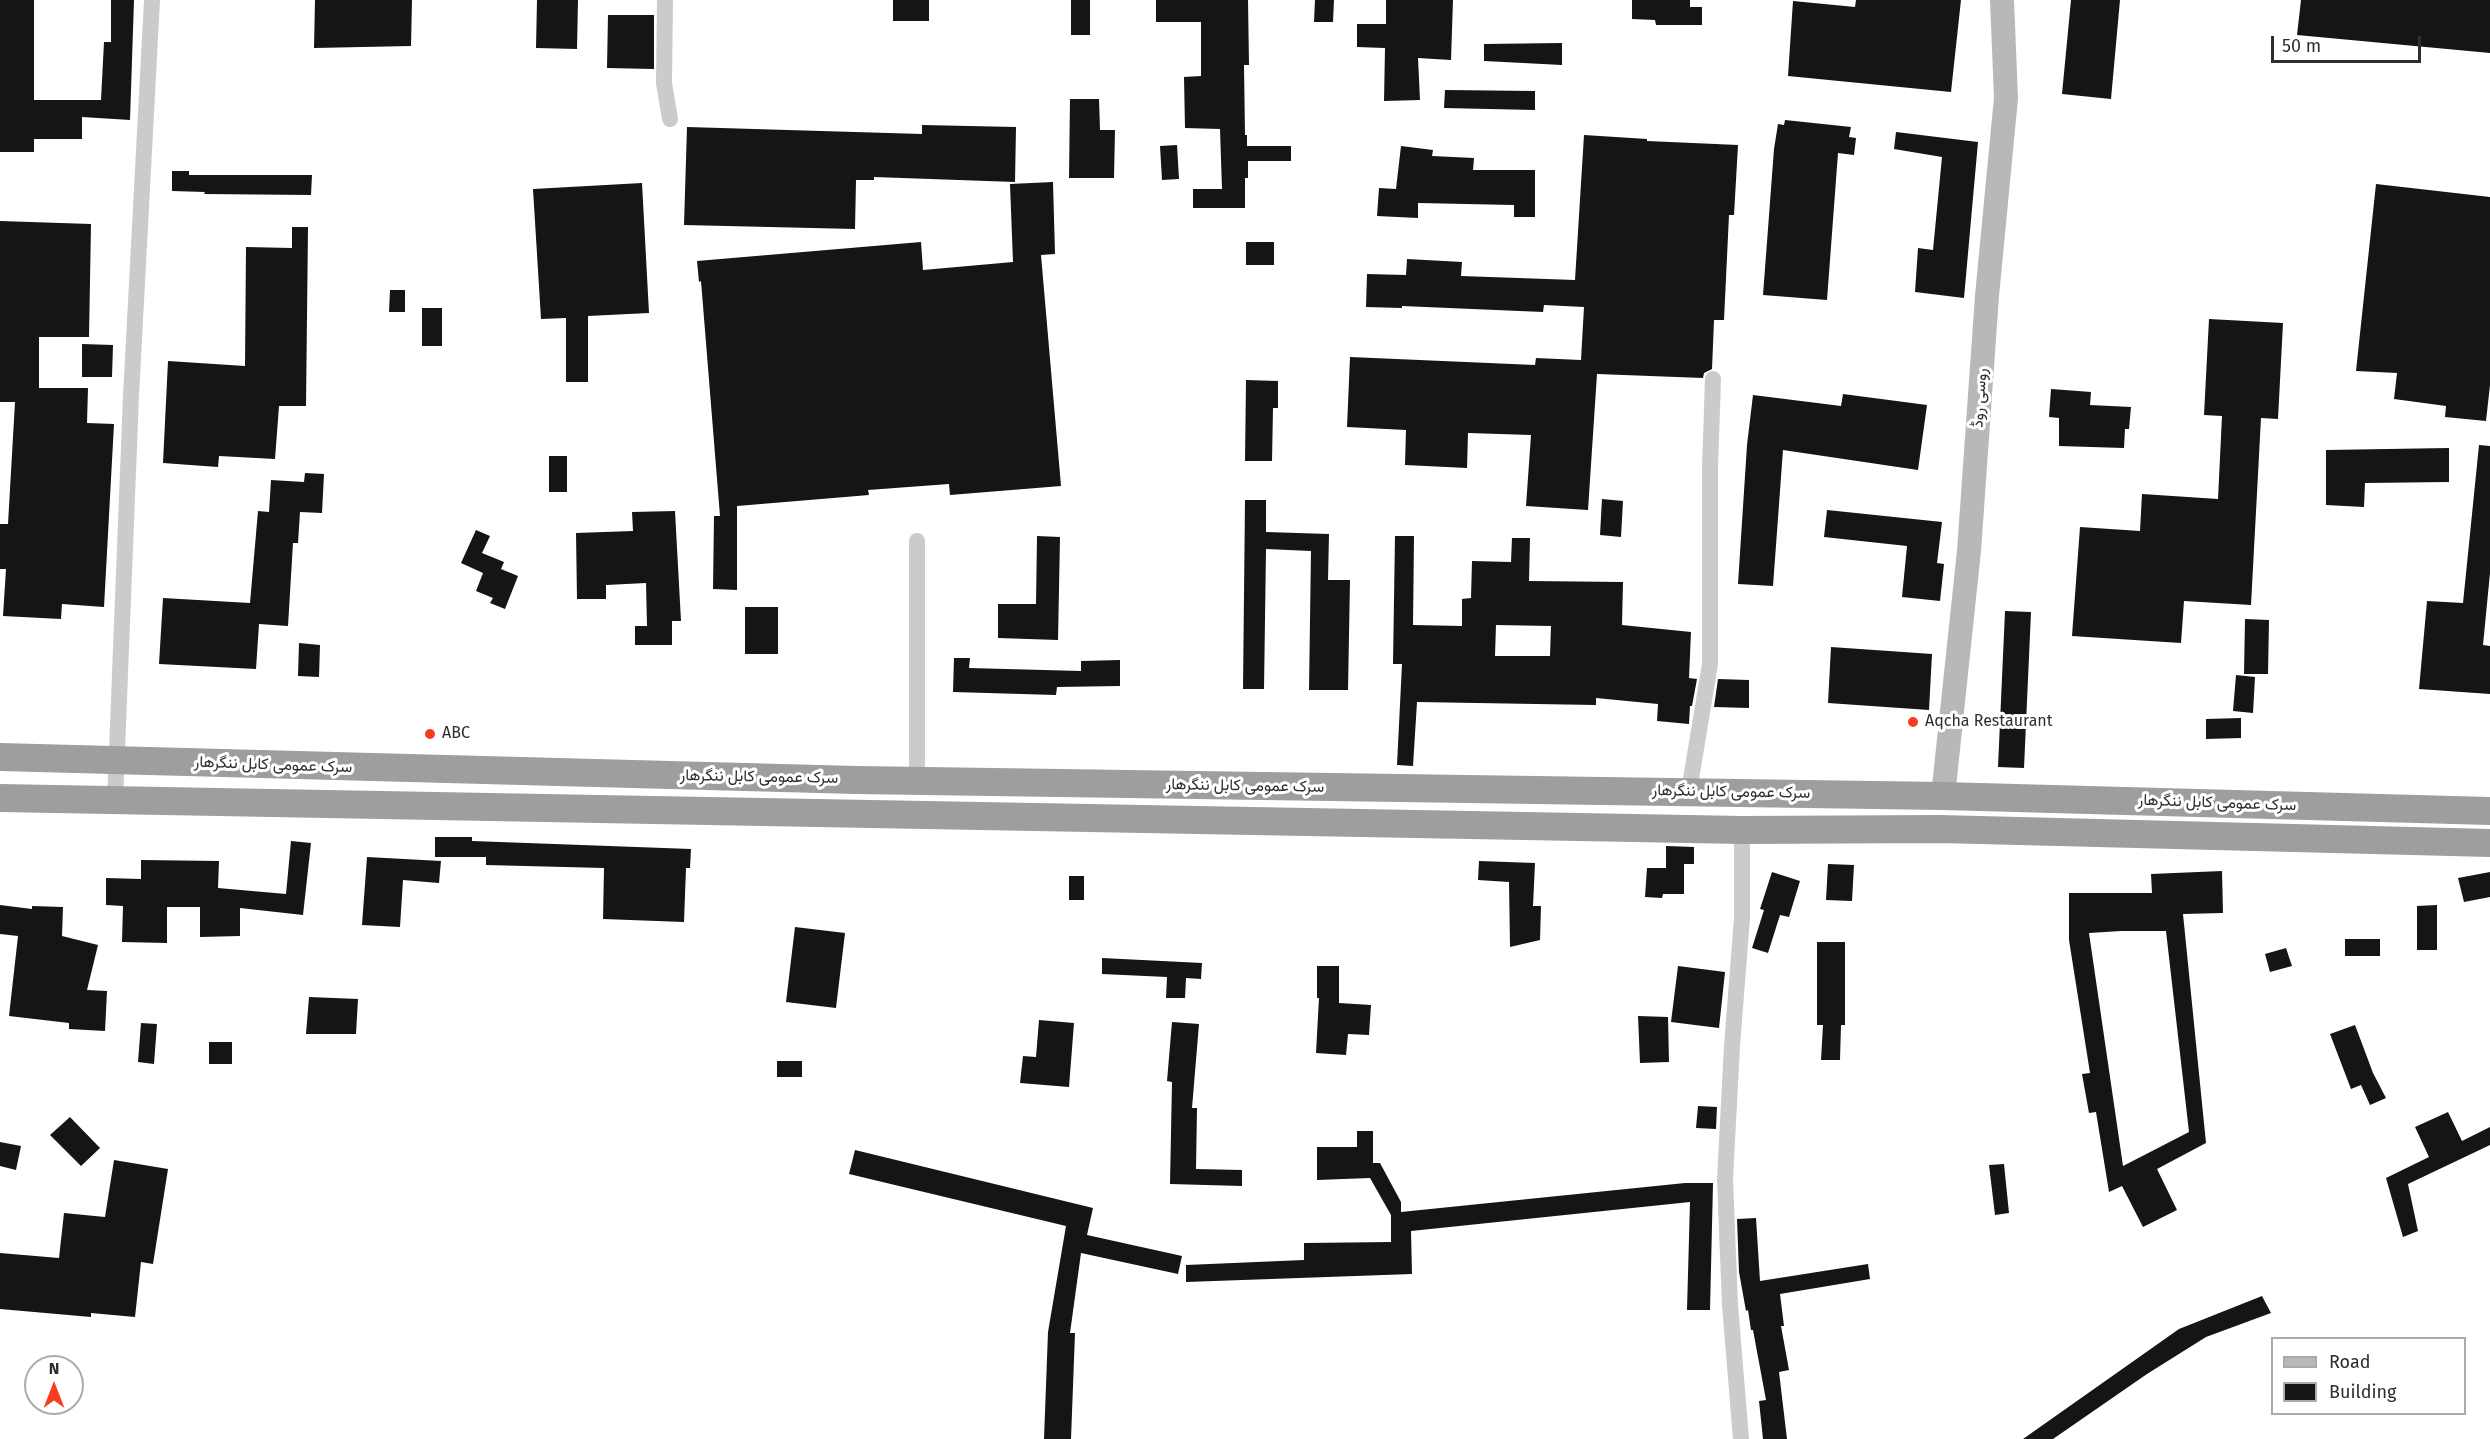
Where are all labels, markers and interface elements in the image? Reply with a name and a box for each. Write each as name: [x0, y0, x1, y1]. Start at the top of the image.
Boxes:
scale bar: [2274, 24, 2424, 62]
text: 50 m: [2282, 35, 2321, 57]
street label: روسی روڈ: [1968, 368, 1992, 428]
place label: Aqcha Restaurant: [1925, 712, 2052, 732]
marker: Aqcha Restaurant: [1906, 715, 1920, 729]
place label: ABC: [442, 724, 470, 744]
marker: ABC: [423, 727, 437, 741]
street label: سرک عمومی کابل ننگرهار: [193, 753, 353, 777]
street label: سرک عمومی کابل ننگرهار: [680, 766, 838, 788]
street label: سرک عمومی کابل ننگرهار: [1166, 775, 1324, 797]
street label: سرک عمومی کابل ننگرهار: [1652, 781, 1810, 803]
street label: سرک عمومی کابل ننگرهار: [2137, 791, 2297, 815]
legend: [2271, 1337, 2466, 1415]
text: Road: [2329, 1351, 2371, 1373]
north arrow: [24, 1355, 84, 1415]
text: N: [49, 1359, 59, 1378]
text: Building: [2329, 1381, 2396, 1403]

